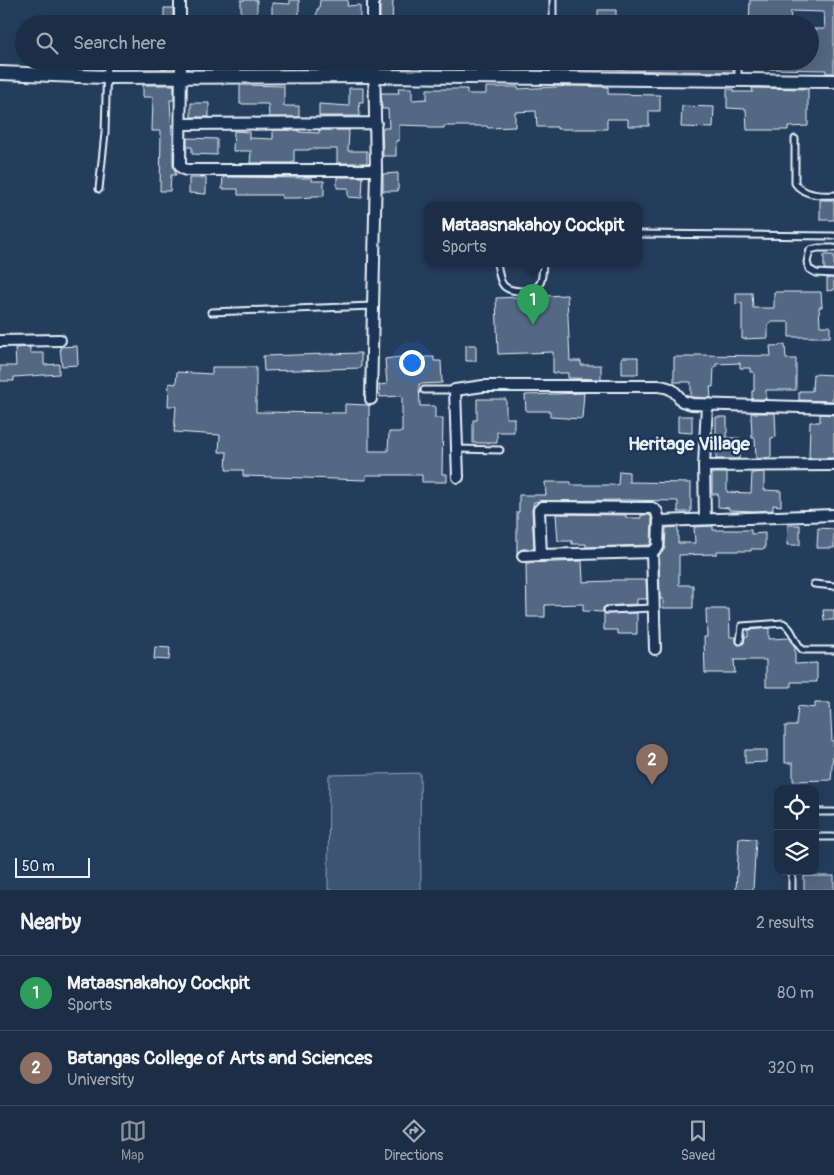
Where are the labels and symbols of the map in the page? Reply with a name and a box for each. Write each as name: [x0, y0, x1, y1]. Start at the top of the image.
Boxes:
pin: 1: [517, 284, 549, 325]
your location: [399, 350, 425, 376]
district label: Heritage Village: [628, 432, 751, 456]
pin: 2: [636, 744, 668, 785]
scale bar: [15, 855, 90, 878]

